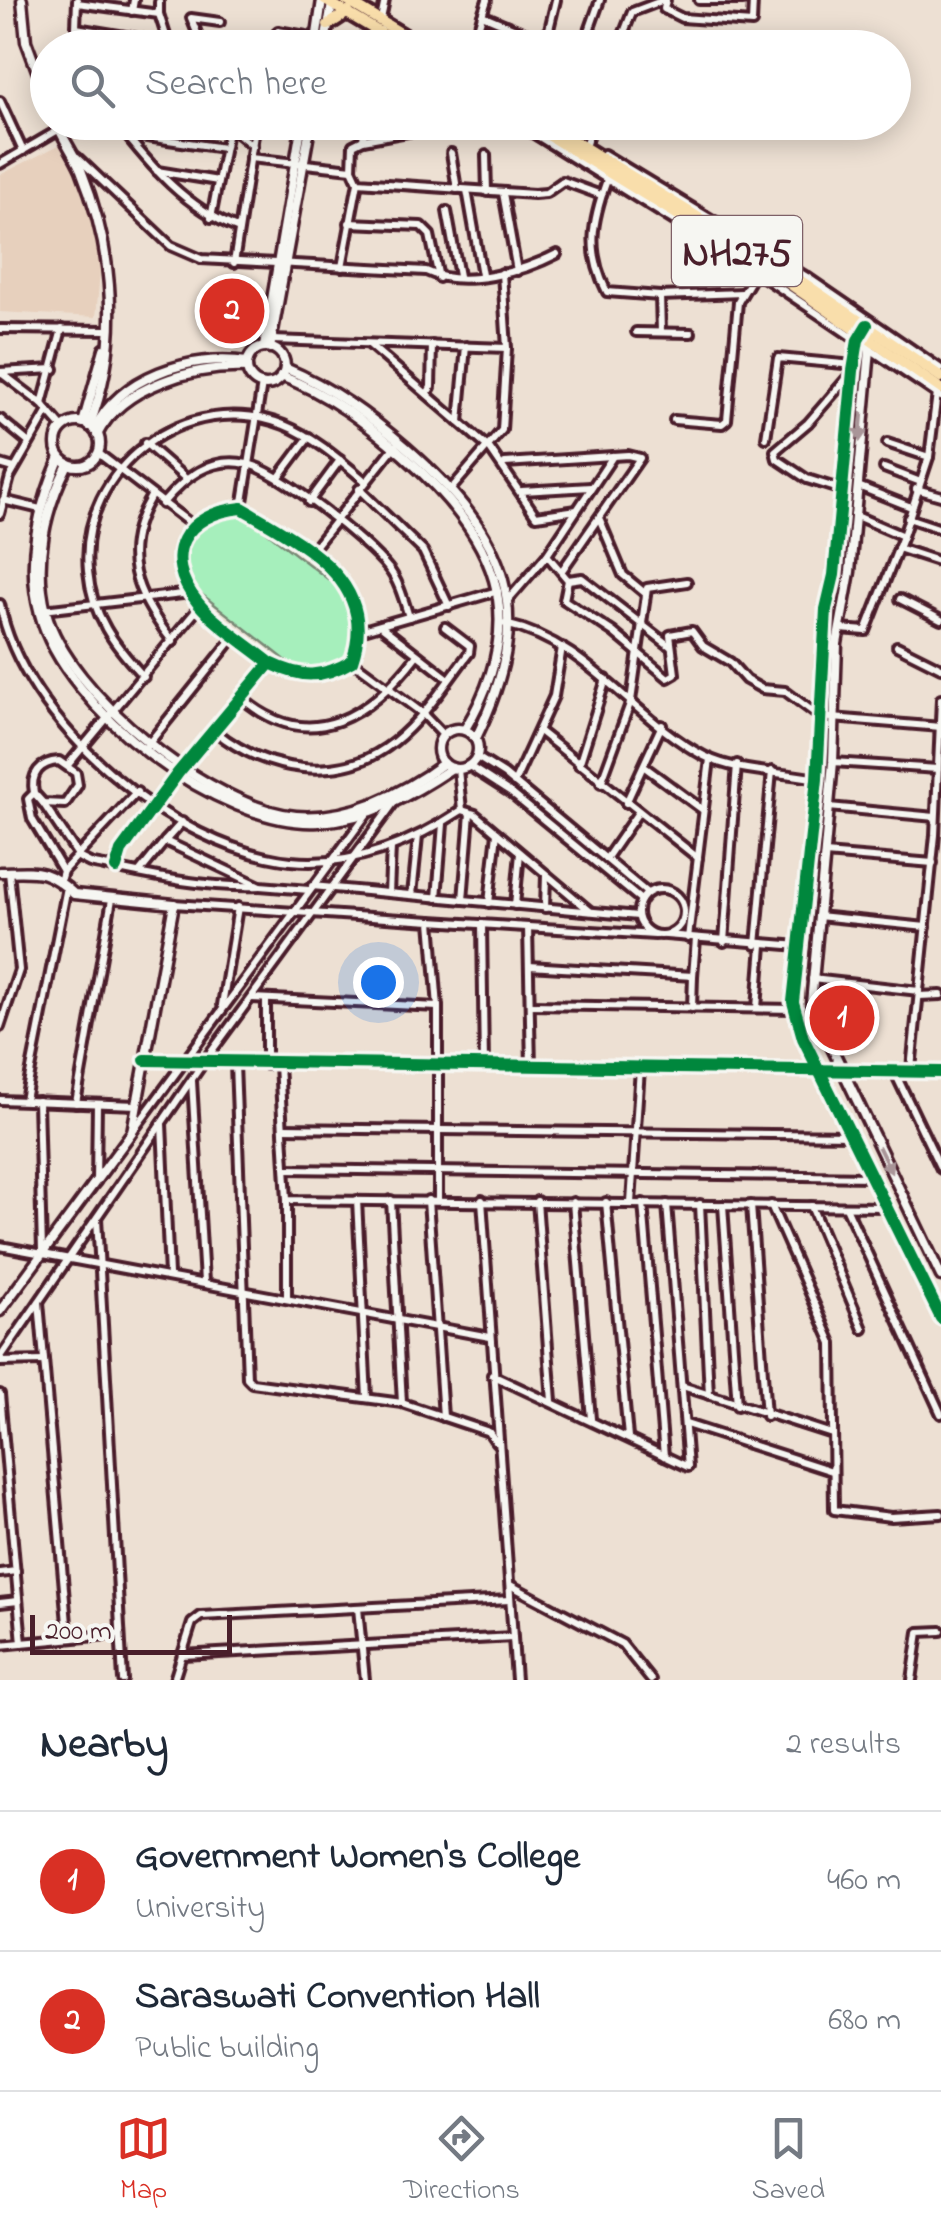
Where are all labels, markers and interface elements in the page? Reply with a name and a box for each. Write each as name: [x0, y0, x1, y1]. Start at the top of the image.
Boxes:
search box: [30, 30, 911, 140]
text: Search here: [145, 57, 327, 113]
icon: search: [65, 58, 120, 113]
road number: NH275: [672, 216, 802, 286]
pin: 2: [200, 274, 264, 348]
one-way arrow: [853, 411, 869, 443]
your location: [353, 957, 404, 1008]
pin: 1: [810, 980, 874, 1056]
one-way arrow: [876, 1146, 893, 1175]
scale bar: [30, 1610, 232, 1654]
text: 200 m: [45, 1612, 112, 1653]
text: Nearby: [40, 1715, 168, 1776]
text: 2 results: [786, 1722, 901, 1769]
text: Government Women's College: [135, 1830, 580, 1886]
text: 1: [67, 1858, 78, 1905]
text: 460 m: [827, 1858, 901, 1905]
text: University: [135, 1886, 265, 1933]
text: Saraswati Convention Hall: [135, 1970, 540, 2026]
text: 2: [65, 1998, 80, 2045]
text: 680 m: [828, 1998, 901, 2045]
text: Public building: [135, 2026, 319, 2073]
tab: Map: [116, 2111, 171, 2212]
tab: Directions: [403, 2111, 520, 2212]
tab: Saved: [752, 2111, 825, 2212]

